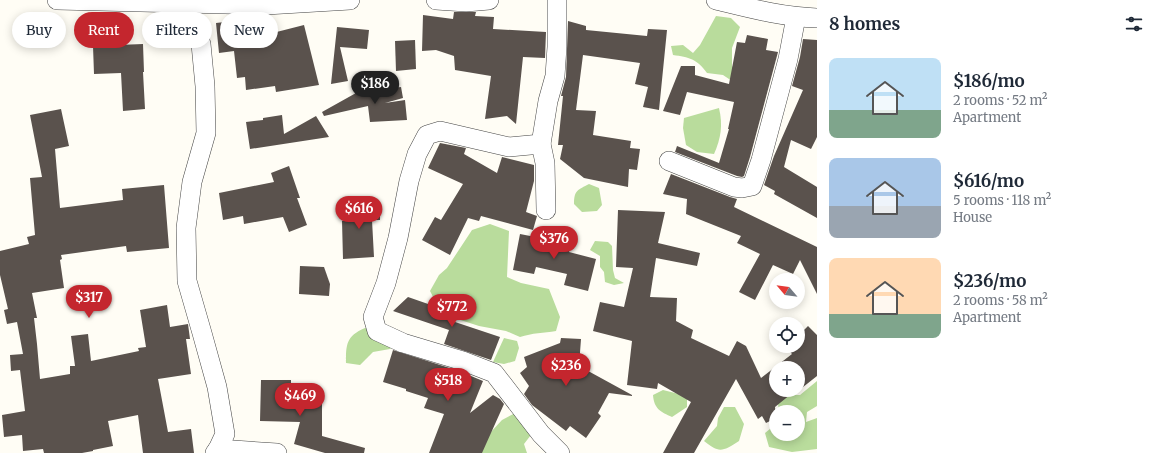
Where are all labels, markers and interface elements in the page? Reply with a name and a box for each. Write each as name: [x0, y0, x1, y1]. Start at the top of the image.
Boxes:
chip: Buy: [12, 12, 66, 48]
chip: Rent: [74, 12, 134, 48]
chip: Filters: [142, 12, 212, 48]
chip: New: [220, 12, 278, 48]
text: 8 homes: [829, 13, 900, 35]
icon: filters: [1123, 13, 1145, 35]
text: $186/mo: [953, 70, 1025, 92]
pin: $186: [351, 71, 399, 105]
icon: home: [861, 74, 909, 122]
text: $186: [360, 75, 390, 92]
text: 2 rooms · 52 m²: [953, 92, 1047, 109]
text: Apartment: [953, 109, 1021, 126]
text: $616/mo: [953, 170, 1024, 192]
icon: home: [861, 174, 909, 222]
text: 5 rooms · 118 m²: [953, 192, 1051, 209]
pin: $616: [335, 196, 383, 230]
text: $616: [344, 200, 374, 217]
text: House: [953, 209, 992, 226]
pin: $376: [530, 226, 578, 260]
text: $376: [539, 230, 569, 247]
text: $236/mo: [953, 270, 1026, 292]
north arrow: [769, 273, 805, 309]
map controls: [769, 273, 805, 441]
icon: home: [861, 274, 909, 322]
pin: $317: [65, 285, 113, 319]
text: $317: [75, 289, 103, 306]
text: 2 rooms · 58 m²: [953, 292, 1048, 309]
pin: $772: [428, 294, 476, 328]
text: $772: [437, 298, 467, 315]
text: Apartment: [953, 309, 1021, 326]
button: locate: [769, 317, 805, 353]
pin: $236: [542, 353, 590, 387]
text: $236: [551, 357, 581, 374]
button: +: [769, 361, 805, 397]
pin: $518: [424, 368, 472, 402]
text: $518: [434, 372, 462, 389]
pin: $469: [276, 383, 324, 417]
text: $469: [284, 387, 316, 404]
button: −: [769, 405, 805, 441]

